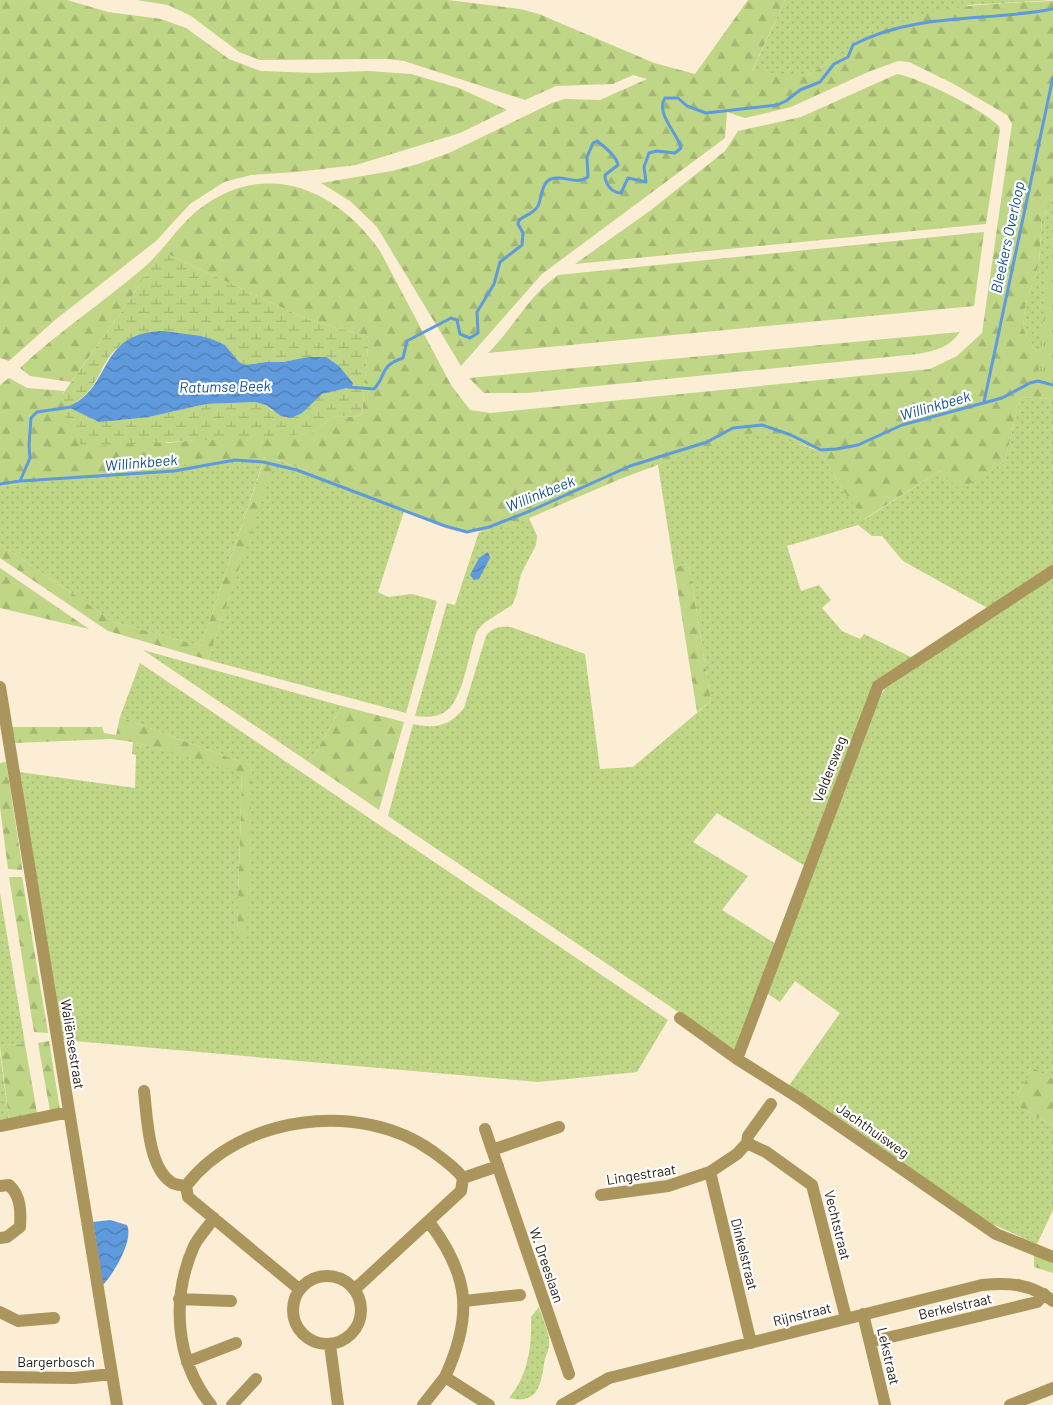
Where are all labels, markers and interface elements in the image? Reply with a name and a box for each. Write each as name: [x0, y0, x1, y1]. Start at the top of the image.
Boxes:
water label: Bleekers Overloop: [986, 179, 1028, 295]
water label: Ratumse Beek: [179, 376, 272, 396]
water label: Willinkbeek: [898, 386, 973, 424]
water label: Willinkbeek: [104, 450, 179, 474]
water label: Willinkbeek: [503, 471, 578, 515]
street label: Veldersweg: [809, 734, 849, 804]
street label: Waliënsestraat: [57, 998, 89, 1090]
street label: Jachthuisweg: [833, 1099, 913, 1161]
street label: Lingestraat: [605, 1160, 677, 1188]
street label: Vechtstraat: [821, 1188, 855, 1262]
street label: Dinkelstraat: [728, 1216, 762, 1292]
street label: W. Dreeslaan: [526, 1225, 568, 1305]
street label: Berkelstraat: [917, 1289, 993, 1323]
street label: Rijnstraat: [771, 1299, 833, 1329]
street label: Lekstraat: [874, 1326, 904, 1386]
street label: Bargerbosch: [17, 1353, 95, 1370]

